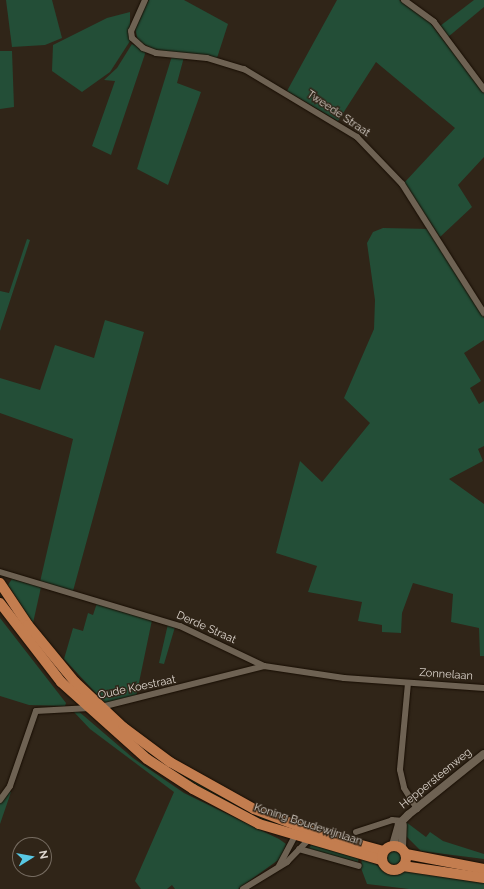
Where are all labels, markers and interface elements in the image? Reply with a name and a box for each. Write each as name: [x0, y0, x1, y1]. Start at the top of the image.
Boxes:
street label: Tweede Straat: [304, 88, 372, 140]
street label: Derde Straat: [174, 609, 238, 647]
street label: Zonnelaan: [419, 667, 473, 683]
street label: Oude Koestraat: [97, 673, 177, 703]
street label: Heppersteenweg: [397, 746, 475, 812]
street label: Koning Boudewijnlaan: [252, 801, 364, 849]
north arrow: [12, 837, 52, 877]
text: N: [36, 849, 50, 860]

